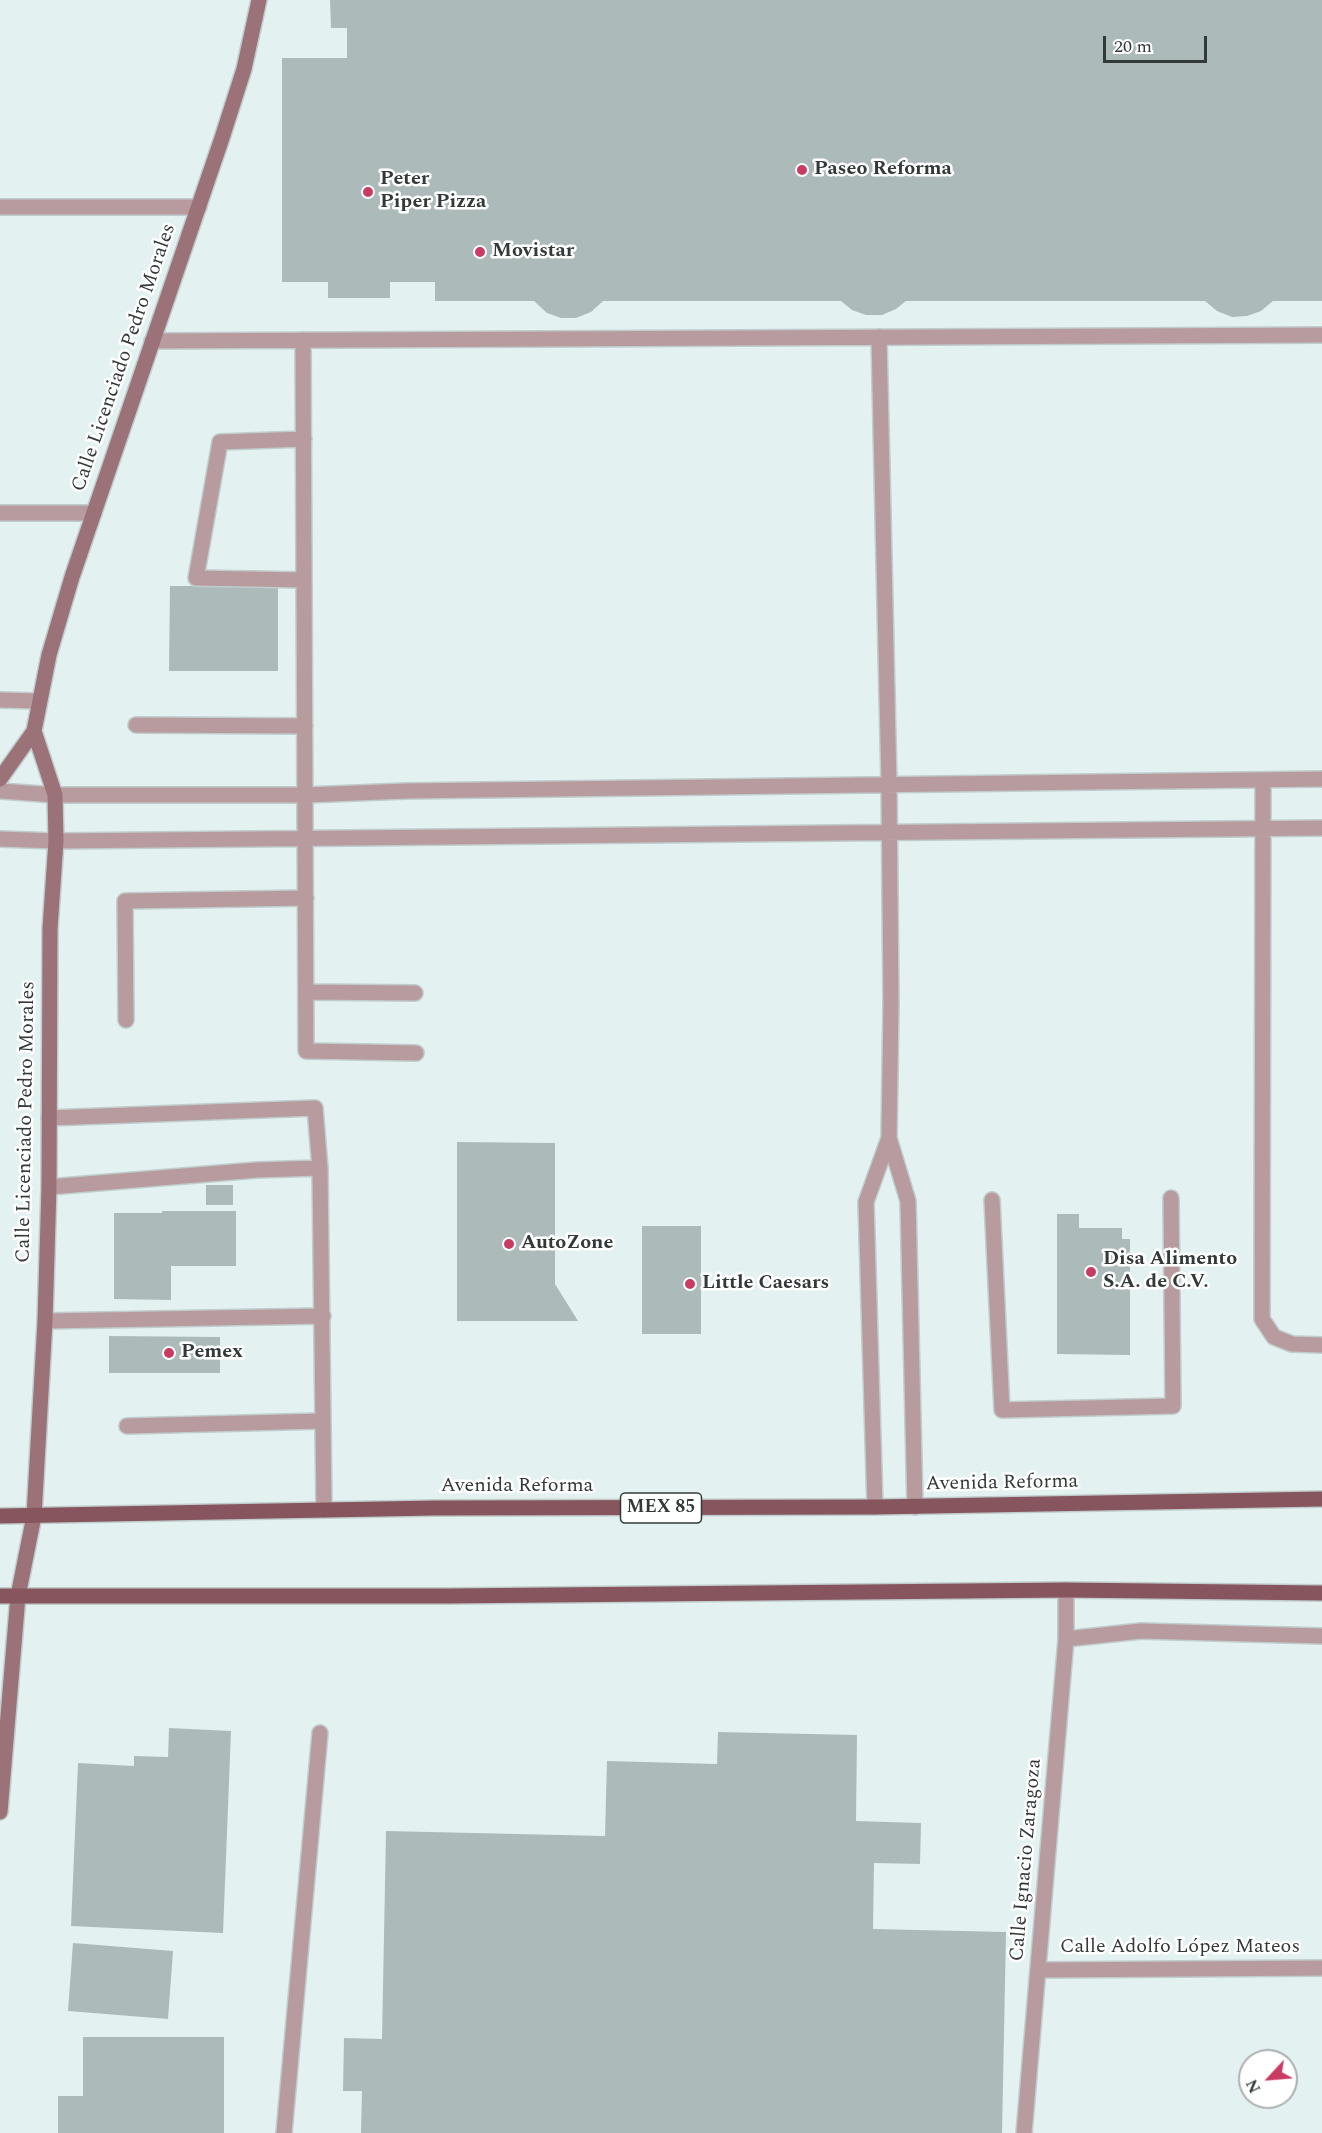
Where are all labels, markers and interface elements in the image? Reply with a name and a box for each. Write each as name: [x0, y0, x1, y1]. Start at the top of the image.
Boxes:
scale bar: [1106, 24, 1210, 62]
text: 20 m: [1114, 33, 1152, 60]
place label: Paseo Reforma: [814, 158, 952, 182]
marker: Paseo Reforma: [795, 163, 809, 177]
place label: Peter Piper Pizza: [380, 168, 486, 215]
marker: Peter Piper Pizza: [361, 185, 375, 199]
street label: Calle Licenciado Pedro Morales: [68, 221, 182, 495]
place label: Movistar: [492, 240, 574, 264]
marker: Movistar: [473, 245, 487, 259]
street label: Calle Licenciado Pedro Morales: [13, 981, 41, 1263]
place label: AutoZone: [521, 1232, 613, 1256]
marker: AutoZone: [502, 1237, 516, 1251]
place label: Disa Alimento S.A. de C.V.: [1103, 1248, 1237, 1295]
marker: Disa Alimento S.A. de C.V.: [1084, 1265, 1098, 1279]
place label: Little Caesars: [702, 1272, 829, 1296]
marker: Little Caesars: [683, 1277, 697, 1291]
place label: Pemex: [181, 1341, 243, 1365]
marker: Pemex: [162, 1346, 176, 1360]
street label: Avenida Reforma: [926, 1471, 1078, 1497]
street label: Avenida Reforma: [441, 1475, 593, 1499]
road number: MEX 85: [620, 1493, 702, 1523]
street label: Calle Ignacio Zaragoza: [1006, 1758, 1048, 1962]
street label: Calle Adolfo López Mateos: [1060, 1936, 1300, 1960]
north arrow: [1238, 2049, 1298, 2109]
text: N: [1240, 2075, 1267, 2097]

